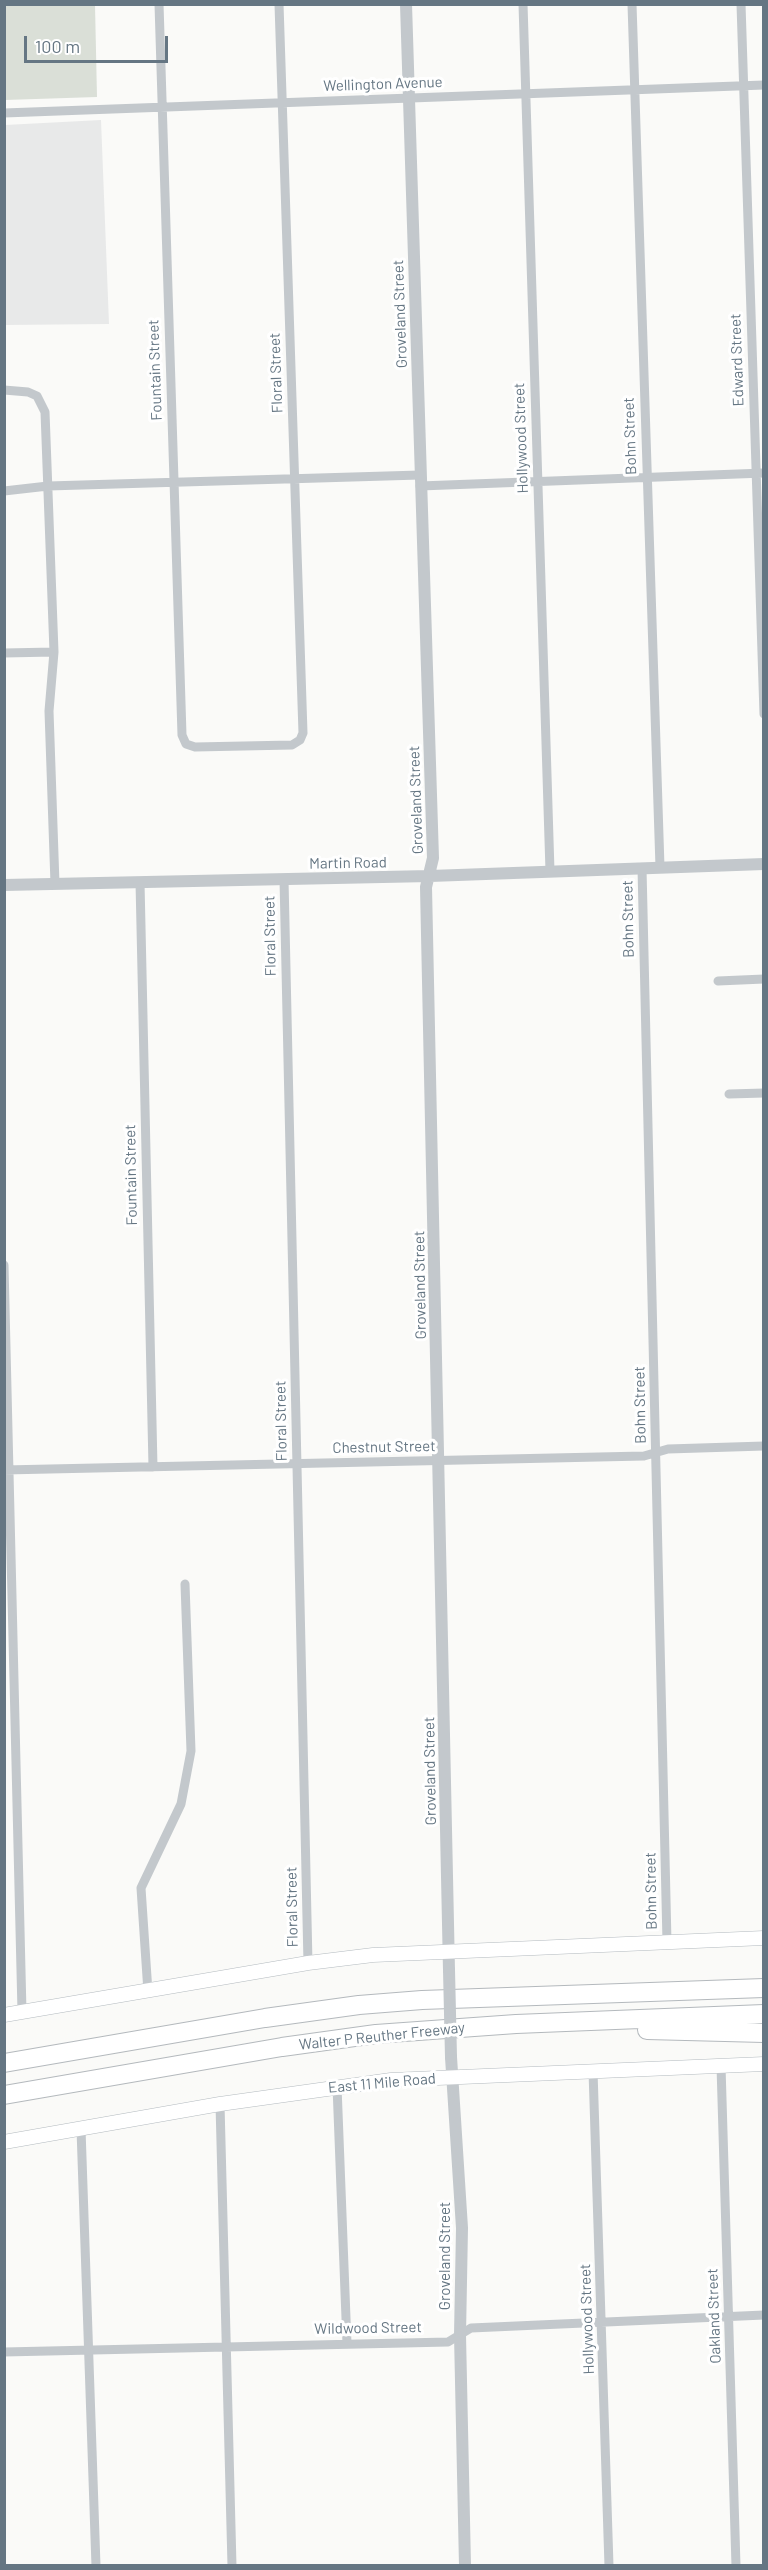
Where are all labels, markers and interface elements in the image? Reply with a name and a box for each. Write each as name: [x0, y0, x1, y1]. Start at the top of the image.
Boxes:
scale bar: [27, 24, 171, 62]
text: 100 m: [35, 35, 80, 57]
street label: Wellington Avenue: [323, 73, 443, 95]
street label: Groveland Street: [389, 259, 411, 369]
street label: Edward Street: [726, 313, 748, 407]
street label: Fountain Street: [144, 319, 166, 421]
street label: Floral Street: [266, 332, 286, 414]
street label: Hollywood Street: [510, 382, 532, 494]
street label: Bohn Street: [620, 397, 640, 475]
street label: Groveland Street: [405, 745, 427, 855]
street label: Martin Road: [309, 853, 387, 873]
street label: Bohn Street: [618, 880, 638, 958]
street label: Floral Street: [260, 896, 280, 976]
street label: Fountain Street: [121, 1124, 141, 1226]
street label: Groveland Street: [410, 1231, 430, 1339]
street label: Bohn Street: [630, 1366, 650, 1444]
street label: Floral Street: [271, 1381, 291, 1461]
street label: Chestnut Street: [332, 1437, 436, 1457]
street label: Groveland Street: [420, 1717, 440, 1825]
street label: Bohn Street: [641, 1852, 661, 1930]
street label: Floral Street: [282, 1867, 302, 1947]
street label: Walter P Reuther Freeway: [298, 2018, 466, 2054]
street label: East 11 Mile Road: [327, 2069, 437, 2097]
street label: Groveland Street: [436, 2202, 454, 2310]
street label: Hollywood Street: [576, 2263, 598, 2375]
street label: Oakland Street: [703, 2268, 725, 2364]
street label: Wildwood Street: [314, 2318, 422, 2338]

